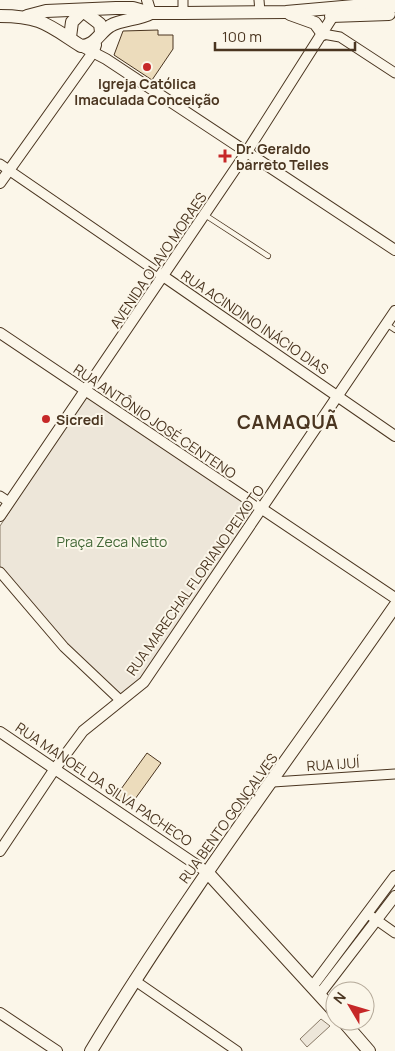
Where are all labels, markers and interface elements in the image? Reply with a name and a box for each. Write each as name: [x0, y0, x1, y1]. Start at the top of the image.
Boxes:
scale bar: [215, 20, 355, 52]
text: 100 m: [222, 26, 262, 47]
marker: Igreja Católica Imaculada Conceição: [141, 61, 153, 73]
place label: Igreja Católica Imaculada Conceição: [74, 74, 220, 109]
place label: Dr. Geraldo barreto Telles: [236, 139, 329, 174]
marker: Dr. Geraldo barreto Telles: [218, 149, 232, 163]
street label: AVENIDA OLAVO MORAES: [105, 188, 211, 332]
street label: RUA ACINDINO INÁCIO DIAS: [178, 265, 333, 379]
street label: RUA ANTÔNIO JOSÉ CENTENO: [70, 359, 240, 483]
district label: CAMAQUÃ: [237, 409, 339, 435]
place label: Sicredi: [56, 410, 104, 429]
marker: Sicredi: [40, 413, 52, 425]
street label: RUA MARECHAL FLORIANO PEIXOTO: [122, 481, 268, 679]
park label: Praça Zeca Netto: [57, 532, 167, 551]
street label: RUA MANOEL DA SILVA PACHECO: [12, 718, 196, 850]
street label: RUA BENTO GONÇALVES: [174, 749, 282, 887]
street label: RUA IJUÍ: [306, 753, 360, 775]
north arrow: [325, 981, 375, 1031]
text: N: [329, 988, 350, 1008]

